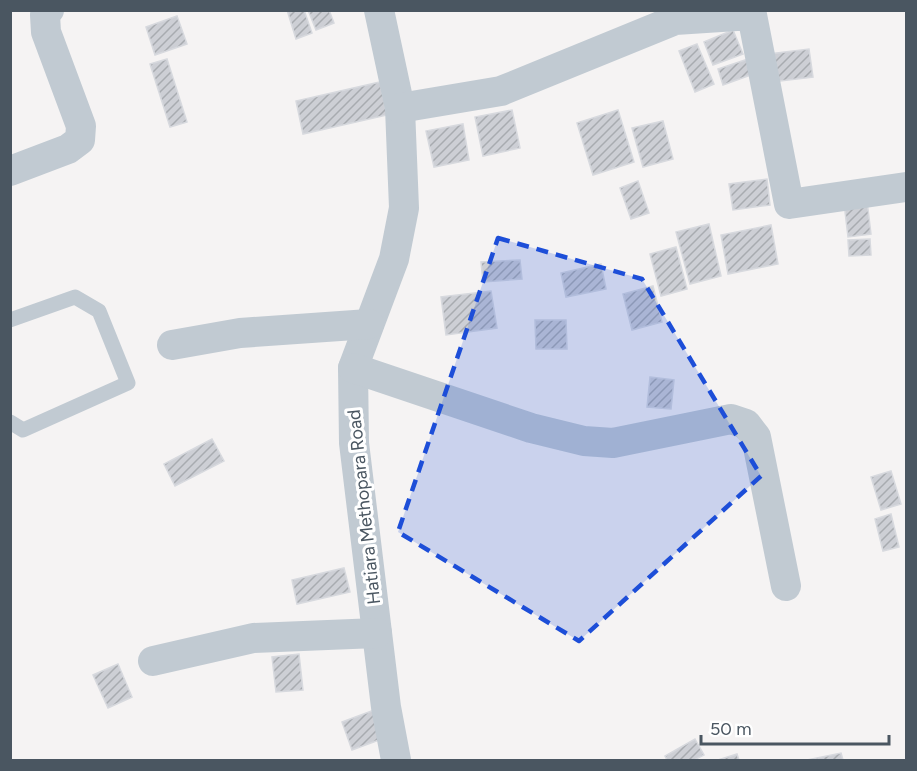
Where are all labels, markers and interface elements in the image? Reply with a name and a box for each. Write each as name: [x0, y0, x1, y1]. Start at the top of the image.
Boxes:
street label: Hatiara Methopara Road: [343, 408, 385, 606]
scale bar: [701, 708, 888, 746]
text: 50 m: [710, 718, 752, 740]

